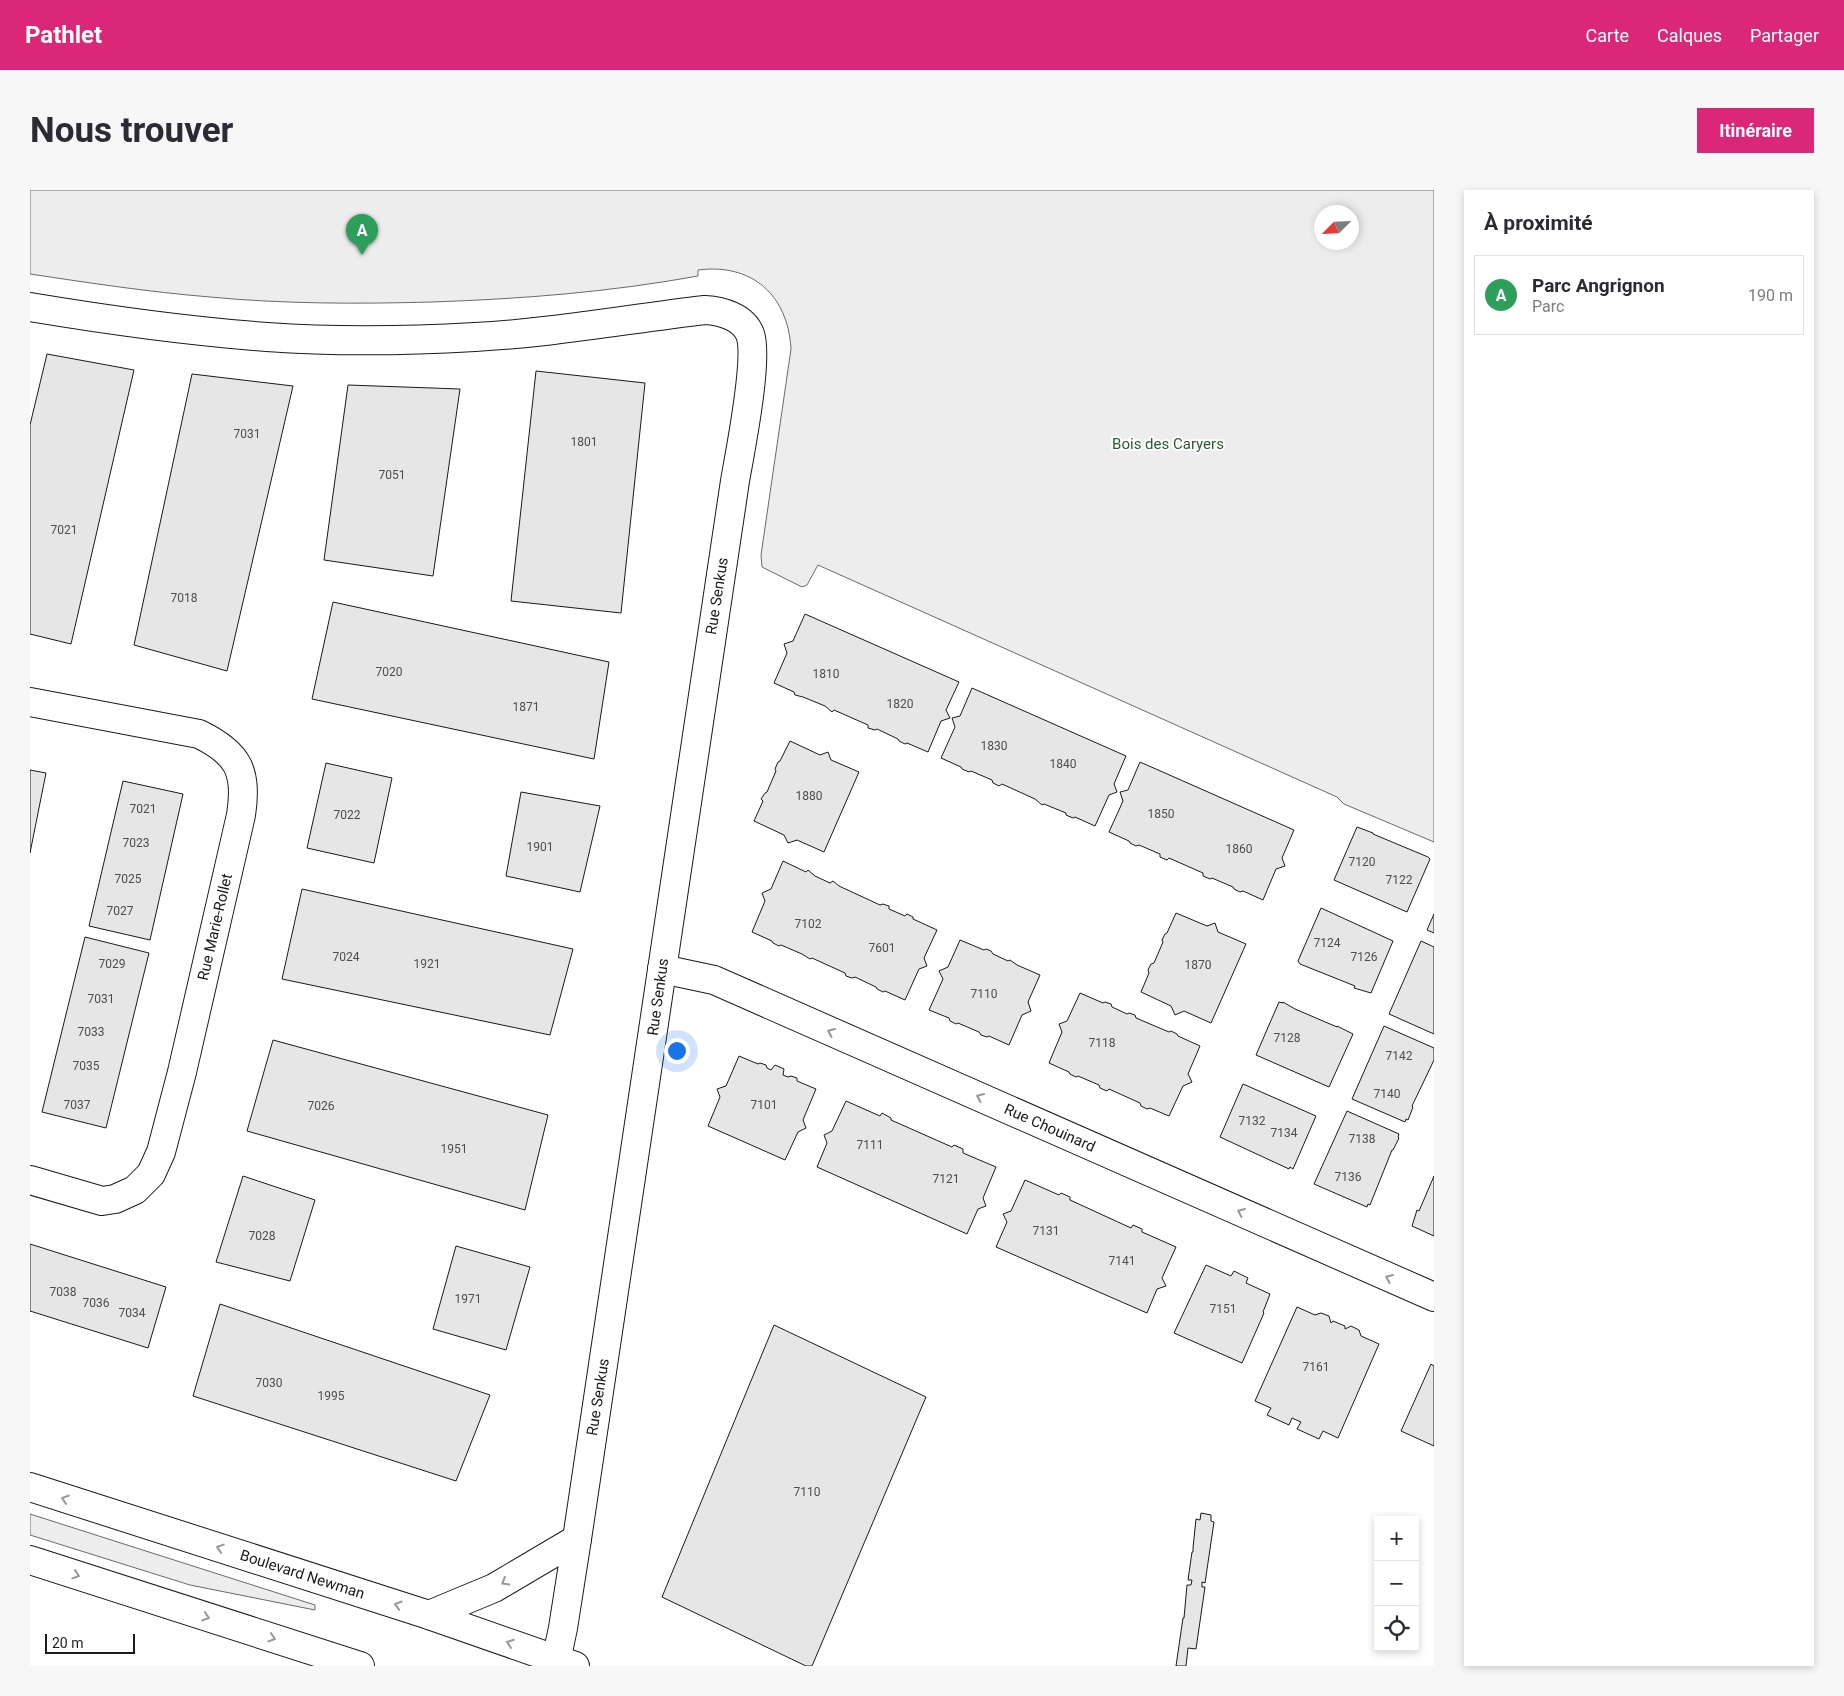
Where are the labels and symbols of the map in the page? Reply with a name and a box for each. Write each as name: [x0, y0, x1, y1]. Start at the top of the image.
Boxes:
north arrow: [1314, 205, 1359, 250]
pin: A: [346, 214, 378, 255]
house number: 7031: [234, 427, 260, 441]
house number: 1801: [571, 435, 597, 449]
park label: Bois des Caryers: [1112, 435, 1224, 453]
house number: 7051: [379, 468, 405, 482]
house number: 7021: [51, 523, 77, 537]
street label: Rue Senkus: [702, 556, 732, 636]
house number: 7018: [171, 591, 198, 605]
house number: 7020: [376, 665, 403, 679]
house number: 1810: [813, 667, 840, 681]
house number: 1820: [887, 697, 914, 711]
house number: 1871: [513, 700, 539, 714]
house number: 1830: [981, 739, 1008, 753]
house number: 1840: [1050, 757, 1077, 771]
house number: 1880: [796, 789, 823, 803]
house number: 7021: [130, 802, 156, 816]
house number: 1850: [1148, 807, 1175, 821]
house number: 7022: [334, 808, 361, 822]
house number: 7023: [123, 836, 149, 850]
house number: 1901: [527, 840, 553, 854]
house number: 1860: [1226, 842, 1253, 856]
house number: 7120: [1349, 855, 1376, 869]
house number: 7025: [115, 872, 142, 886]
street label: Rue Marie-Rollet: [194, 872, 236, 982]
house number: 7122: [1386, 873, 1413, 887]
house number: 7027: [107, 904, 134, 918]
house number: 7102: [795, 917, 822, 931]
house number: 7124: [1314, 936, 1341, 950]
house number: 7601: [869, 941, 895, 955]
house number: 7024: [333, 950, 360, 964]
house number: 7126: [1351, 950, 1378, 964]
house number: 7029: [99, 957, 125, 971]
house number: 1921: [414, 957, 440, 971]
street label: Rue Senkus: [644, 957, 672, 1037]
house number: 1870: [1185, 958, 1212, 972]
house number: 7110: [971, 987, 998, 1001]
house number: 7031: [88, 992, 114, 1006]
house number: 7033: [78, 1025, 104, 1039]
one-way arrow: [827, 1027, 836, 1038]
house number: 7128: [1274, 1031, 1301, 1045]
house number: 7118: [1089, 1036, 1116, 1050]
your location: [664, 1038, 690, 1064]
house number: 7142: [1386, 1049, 1413, 1063]
house number: 7035: [73, 1059, 100, 1073]
house number: 7140: [1374, 1087, 1401, 1101]
one-way arrow: [976, 1093, 985, 1103]
house number: 7037: [64, 1098, 91, 1112]
house number: 7101: [751, 1098, 777, 1112]
house number: 7026: [308, 1099, 335, 1113]
street label: Rue Chouinard: [1001, 1100, 1098, 1156]
house number: 7132: [1239, 1114, 1266, 1128]
house number: 7134: [1271, 1126, 1298, 1140]
house number: 7138: [1349, 1132, 1376, 1146]
house number: 7111: [857, 1138, 883, 1152]
house number: 1951: [441, 1142, 467, 1156]
house number: 7136: [1335, 1170, 1362, 1184]
house number: 7121: [933, 1172, 959, 1186]
one-way arrow: [1237, 1207, 1246, 1218]
house number: 7131: [1033, 1224, 1059, 1238]
house number: 7028: [249, 1229, 276, 1243]
house number: 7141: [1109, 1254, 1135, 1268]
one-way arrow: [1385, 1273, 1394, 1284]
house number: 7038: [50, 1285, 77, 1299]
house number: 1971: [455, 1292, 481, 1306]
house number: 7036: [83, 1296, 110, 1310]
house number: 7151: [1210, 1302, 1236, 1316]
house number: 7034: [119, 1306, 146, 1320]
street label: Rue Senkus: [583, 1357, 613, 1437]
house number: 7161: [1303, 1360, 1329, 1374]
house number: 7030: [256, 1376, 283, 1390]
house number: 1995: [318, 1389, 345, 1403]
house number: 7110: [794, 1485, 821, 1499]
one-way arrow: [61, 1494, 70, 1504]
one-way arrow: [216, 1544, 225, 1554]
street label: Boulevard Newman: [238, 1546, 367, 1603]
one-way arrow: [72, 1570, 80, 1580]
one-way arrow: [501, 1576, 510, 1586]
one-way arrow: [394, 1600, 402, 1610]
one-way arrow: [201, 1611, 210, 1621]
scale bar: [45, 1631, 135, 1654]
one-way arrow: [267, 1632, 276, 1642]
one-way arrow: [506, 1639, 515, 1649]

